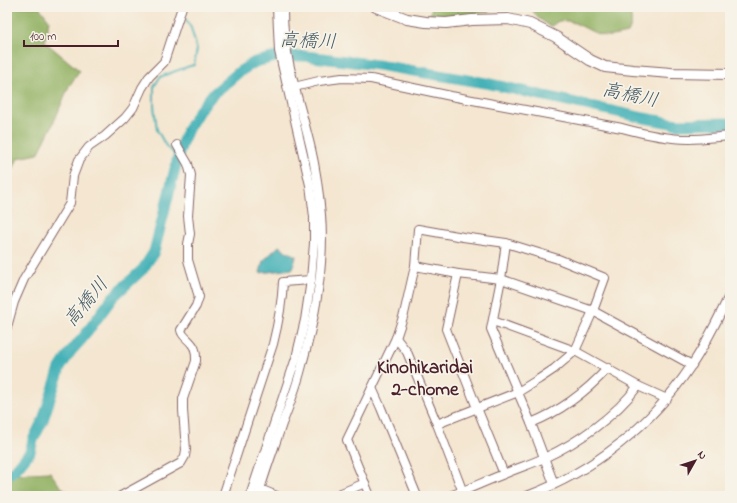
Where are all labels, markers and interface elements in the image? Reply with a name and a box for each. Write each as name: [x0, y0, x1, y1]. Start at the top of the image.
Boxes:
scale bar: [24, 22, 118, 48]
text: 100 m: [30, 28, 57, 46]
water label: 高橋川: [279, 28, 337, 56]
water label: 高橋川: [599, 77, 661, 115]
water label: 高橋川: [58, 272, 116, 334]
district label: Kinohikaridai 2-chome: [377, 355, 473, 404]
north arrow: [675, 441, 715, 481]
text: N: [693, 447, 711, 463]

